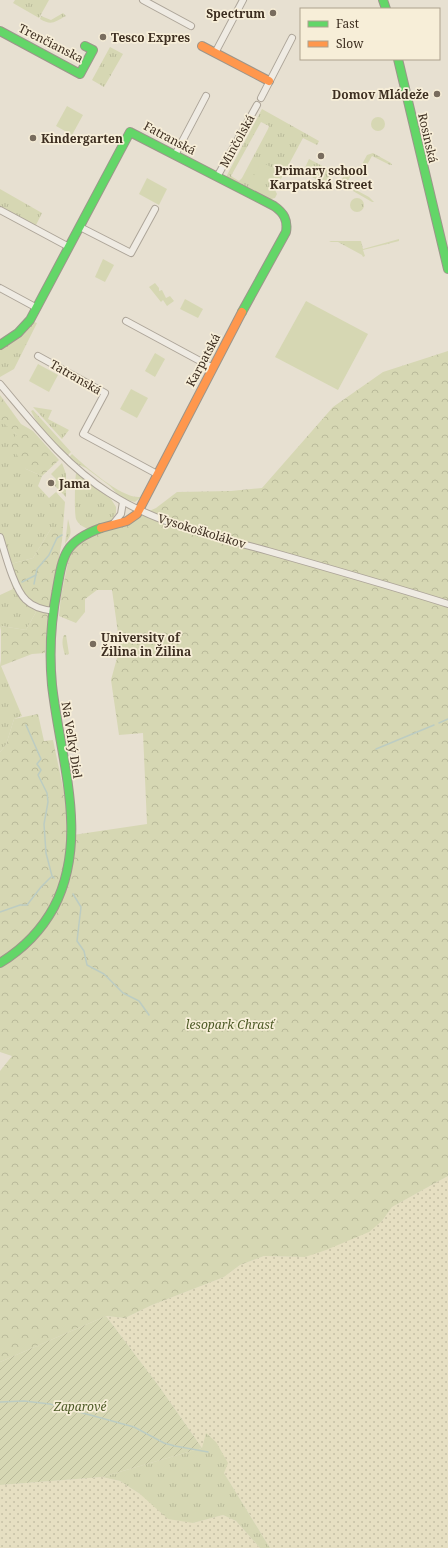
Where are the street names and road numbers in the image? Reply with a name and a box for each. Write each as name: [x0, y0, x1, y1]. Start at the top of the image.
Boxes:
street label: Trenčianska: [16, 19, 87, 67]
street label: Minčolská: [215, 111, 259, 171]
street label: Rosinská: [414, 111, 442, 165]
street label: Fatranská: [141, 117, 199, 159]
street label: Karpatská: [182, 330, 224, 390]
street label: Tatranská: [47, 355, 105, 399]
street label: Vysokoškolákov: [156, 510, 248, 552]
street label: Na Veľký Diel: [58, 701, 86, 780]

